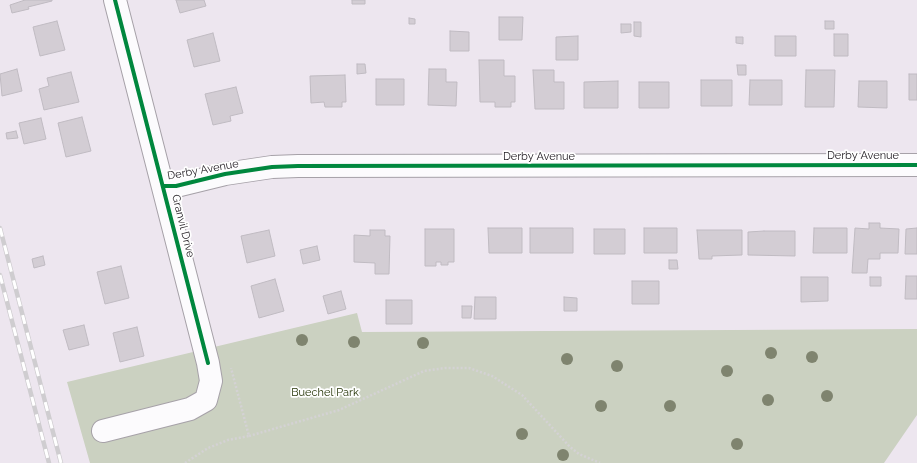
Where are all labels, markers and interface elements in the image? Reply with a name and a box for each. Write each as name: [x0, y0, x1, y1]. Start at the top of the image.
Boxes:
street label: Derby Avenue: [827, 149, 899, 163]
street label: Derby Avenue: [503, 150, 575, 164]
street label: Derby Avenue: [166, 157, 240, 183]
street label: Granvil Drive: [169, 193, 197, 259]
park label: Buechel Park: [291, 386, 359, 400]

